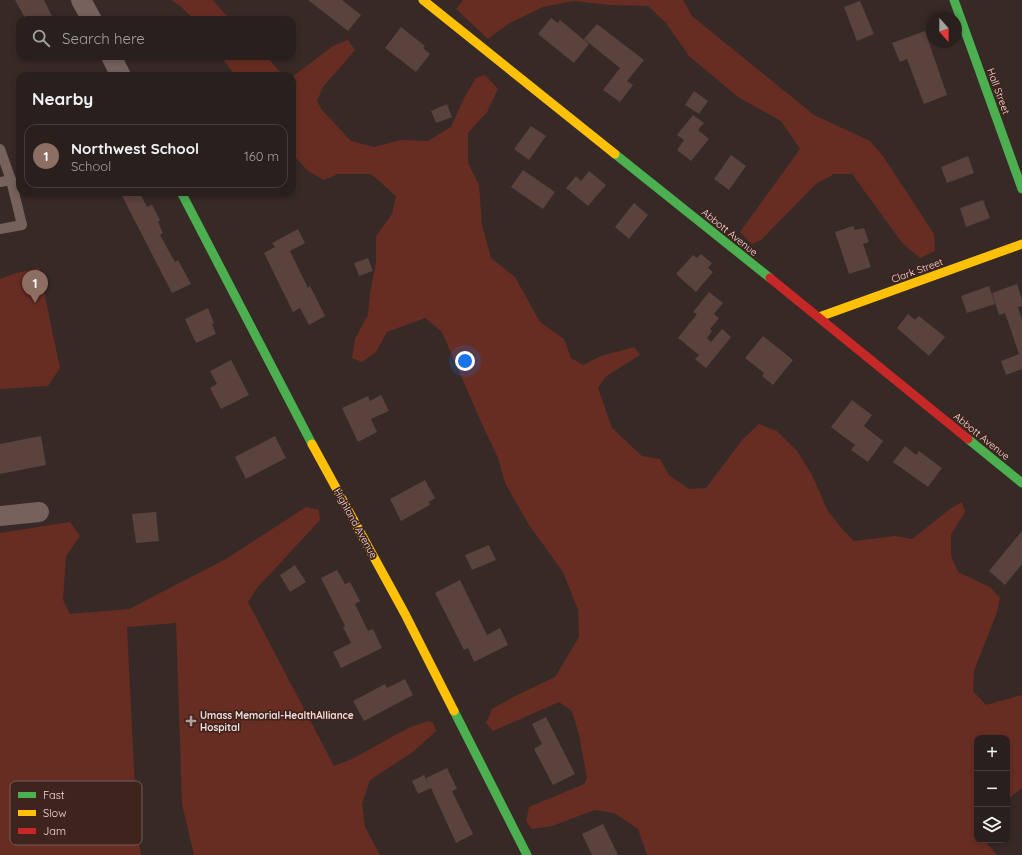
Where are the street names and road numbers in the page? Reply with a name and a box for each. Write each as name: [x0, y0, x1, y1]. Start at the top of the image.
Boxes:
street label: Hall Street: [984, 66, 1013, 116]
street label: Abbott Avenue: [699, 206, 761, 259]
street label: Clark Street: [890, 255, 945, 286]
street label: Abbott Avenue: [951, 410, 1013, 463]
street label: Highland Avenue: [331, 486, 380, 561]

